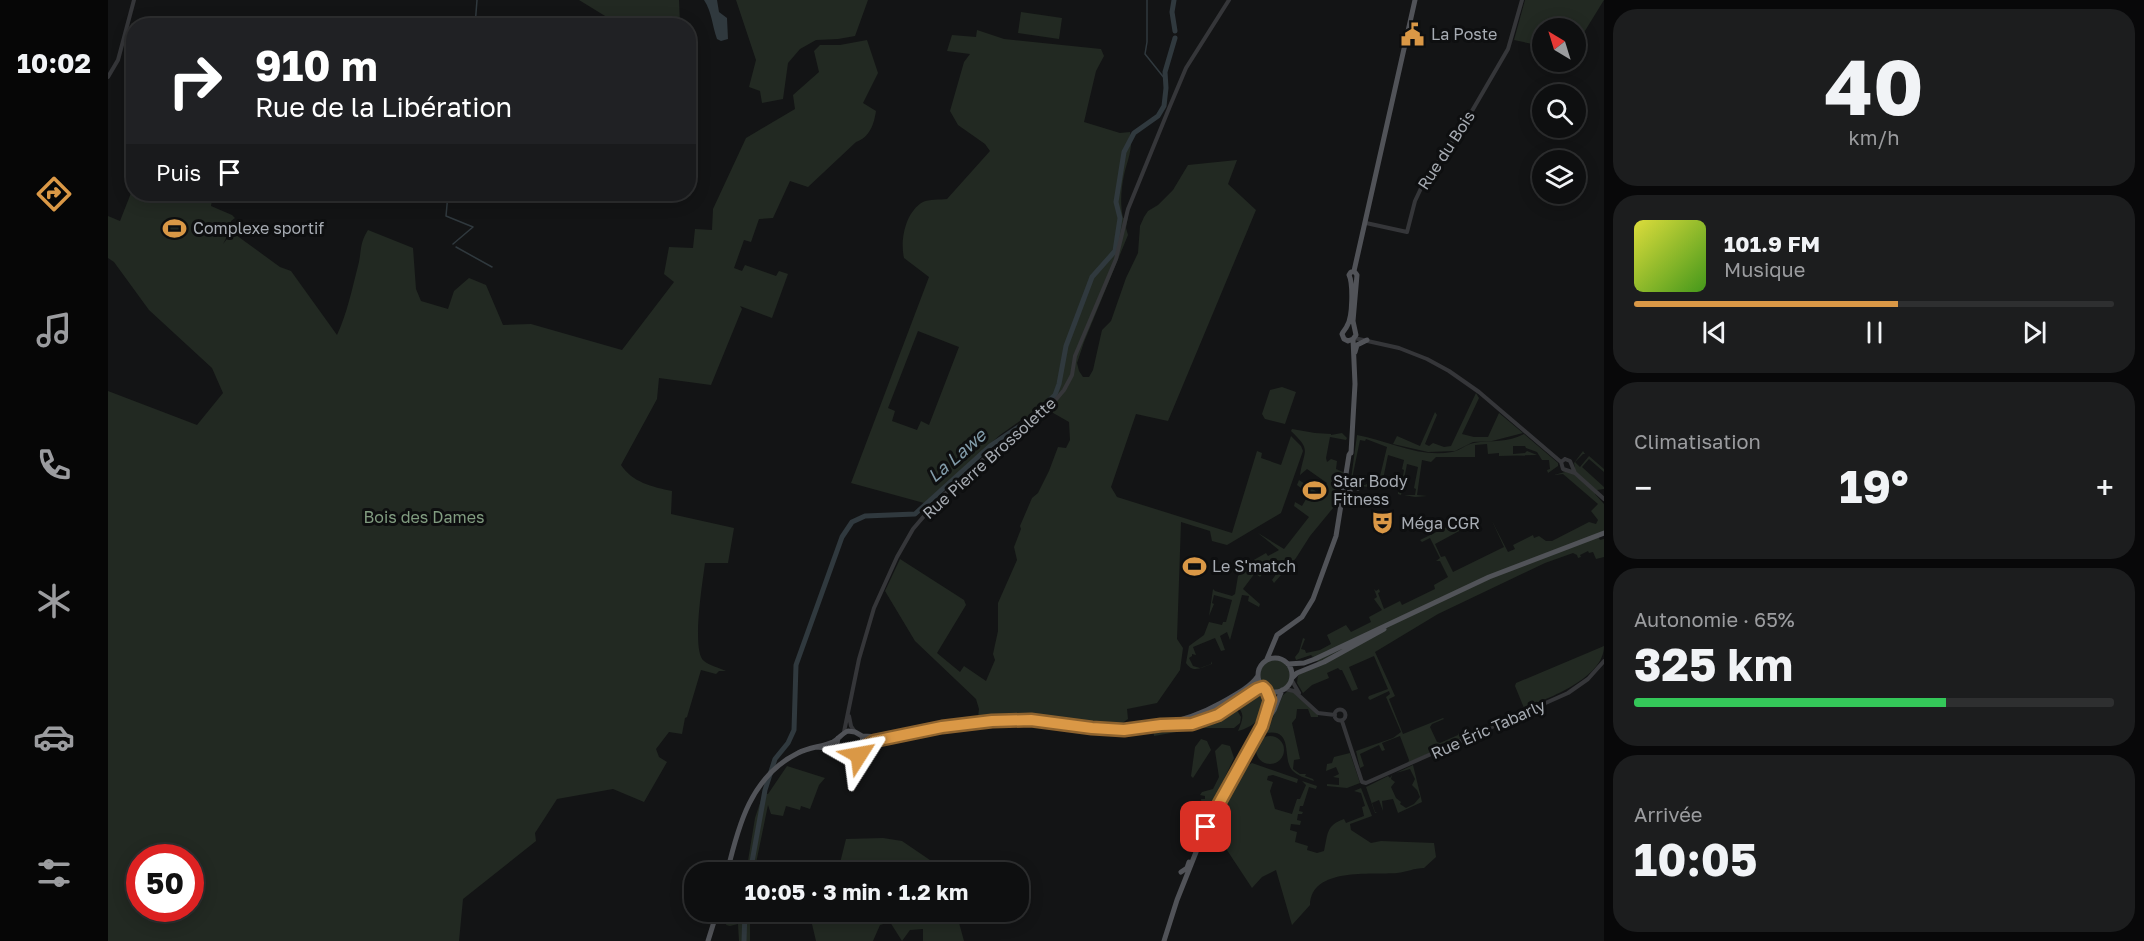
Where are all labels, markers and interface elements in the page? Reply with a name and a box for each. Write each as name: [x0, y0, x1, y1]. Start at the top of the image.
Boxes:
north arrow: [1532, 18, 1586, 72]
map controls: [1532, 18, 1586, 204]
public building icon: La Poste: [1400, 21, 1426, 47]
place label: La Poste: [1431, 24, 1497, 44]
text: 40: [1824, 39, 1924, 132]
text: 910 m: [255, 40, 378, 90]
icon: right: [156, 42, 234, 120]
text: 10:02: [17, 47, 91, 79]
button: search: [1532, 84, 1586, 138]
text: Rue de la Libération: [255, 91, 512, 123]
street label: Rue du Bois: [1413, 107, 1479, 193]
text: km/h: [1849, 125, 1899, 149]
button: layers: [1532, 150, 1586, 204]
icon: arrive: [213, 156, 246, 189]
text: Puis: [156, 159, 201, 186]
icon: directions: [33, 173, 75, 215]
sports icon: Complexe sportif: [162, 215, 188, 241]
place label: Complexe sportif: [193, 218, 324, 238]
text: 101.9 FM: [1724, 230, 1820, 257]
text: Musique: [1724, 257, 1805, 281]
icon: music: [33, 309, 75, 351]
icon: previous: [1698, 316, 1731, 349]
icon: pause: [1858, 316, 1891, 349]
icon: next: [2018, 316, 2051, 349]
street label: Rue Pierre Brossolette: [918, 393, 1060, 523]
water label: La Lawe: [923, 423, 991, 487]
text: Climatisation: [1634, 429, 1761, 453]
icon: phone: [33, 444, 75, 486]
text: 19°: [1839, 459, 1909, 513]
text: −: [1634, 468, 1652, 507]
text: +: [2096, 468, 2114, 507]
place label: Star Body Fitness: [1333, 471, 1408, 509]
sports icon: Star Body Fitness: [1302, 477, 1328, 503]
park label: Bois des Dames: [364, 507, 484, 527]
theatre icon: Méga CGR: [1370, 510, 1396, 536]
place label: Méga CGR: [1401, 513, 1480, 533]
sports icon: Le S'match: [1181, 553, 1207, 579]
place label: Le S'match: [1212, 556, 1296, 576]
icon: climate: [33, 580, 75, 622]
text: Autonomie · 65%: [1634, 607, 1795, 631]
text: 325 km: [1634, 637, 1793, 691]
street label: Rue Éric Tabarly: [1428, 695, 1548, 763]
icon: car: [33, 716, 75, 758]
position arrow: [827, 723, 891, 787]
pin: [1180, 801, 1231, 852]
text: Arrivée: [1634, 802, 1702, 826]
icon: arrive: [1189, 810, 1222, 843]
text: 10:05: [1634, 832, 1758, 886]
speed limit sign: 50: [126, 844, 204, 922]
icon: filters: [33, 852, 75, 894]
text: 10:05 · 3 min · 1.2 km: [745, 878, 968, 905]

